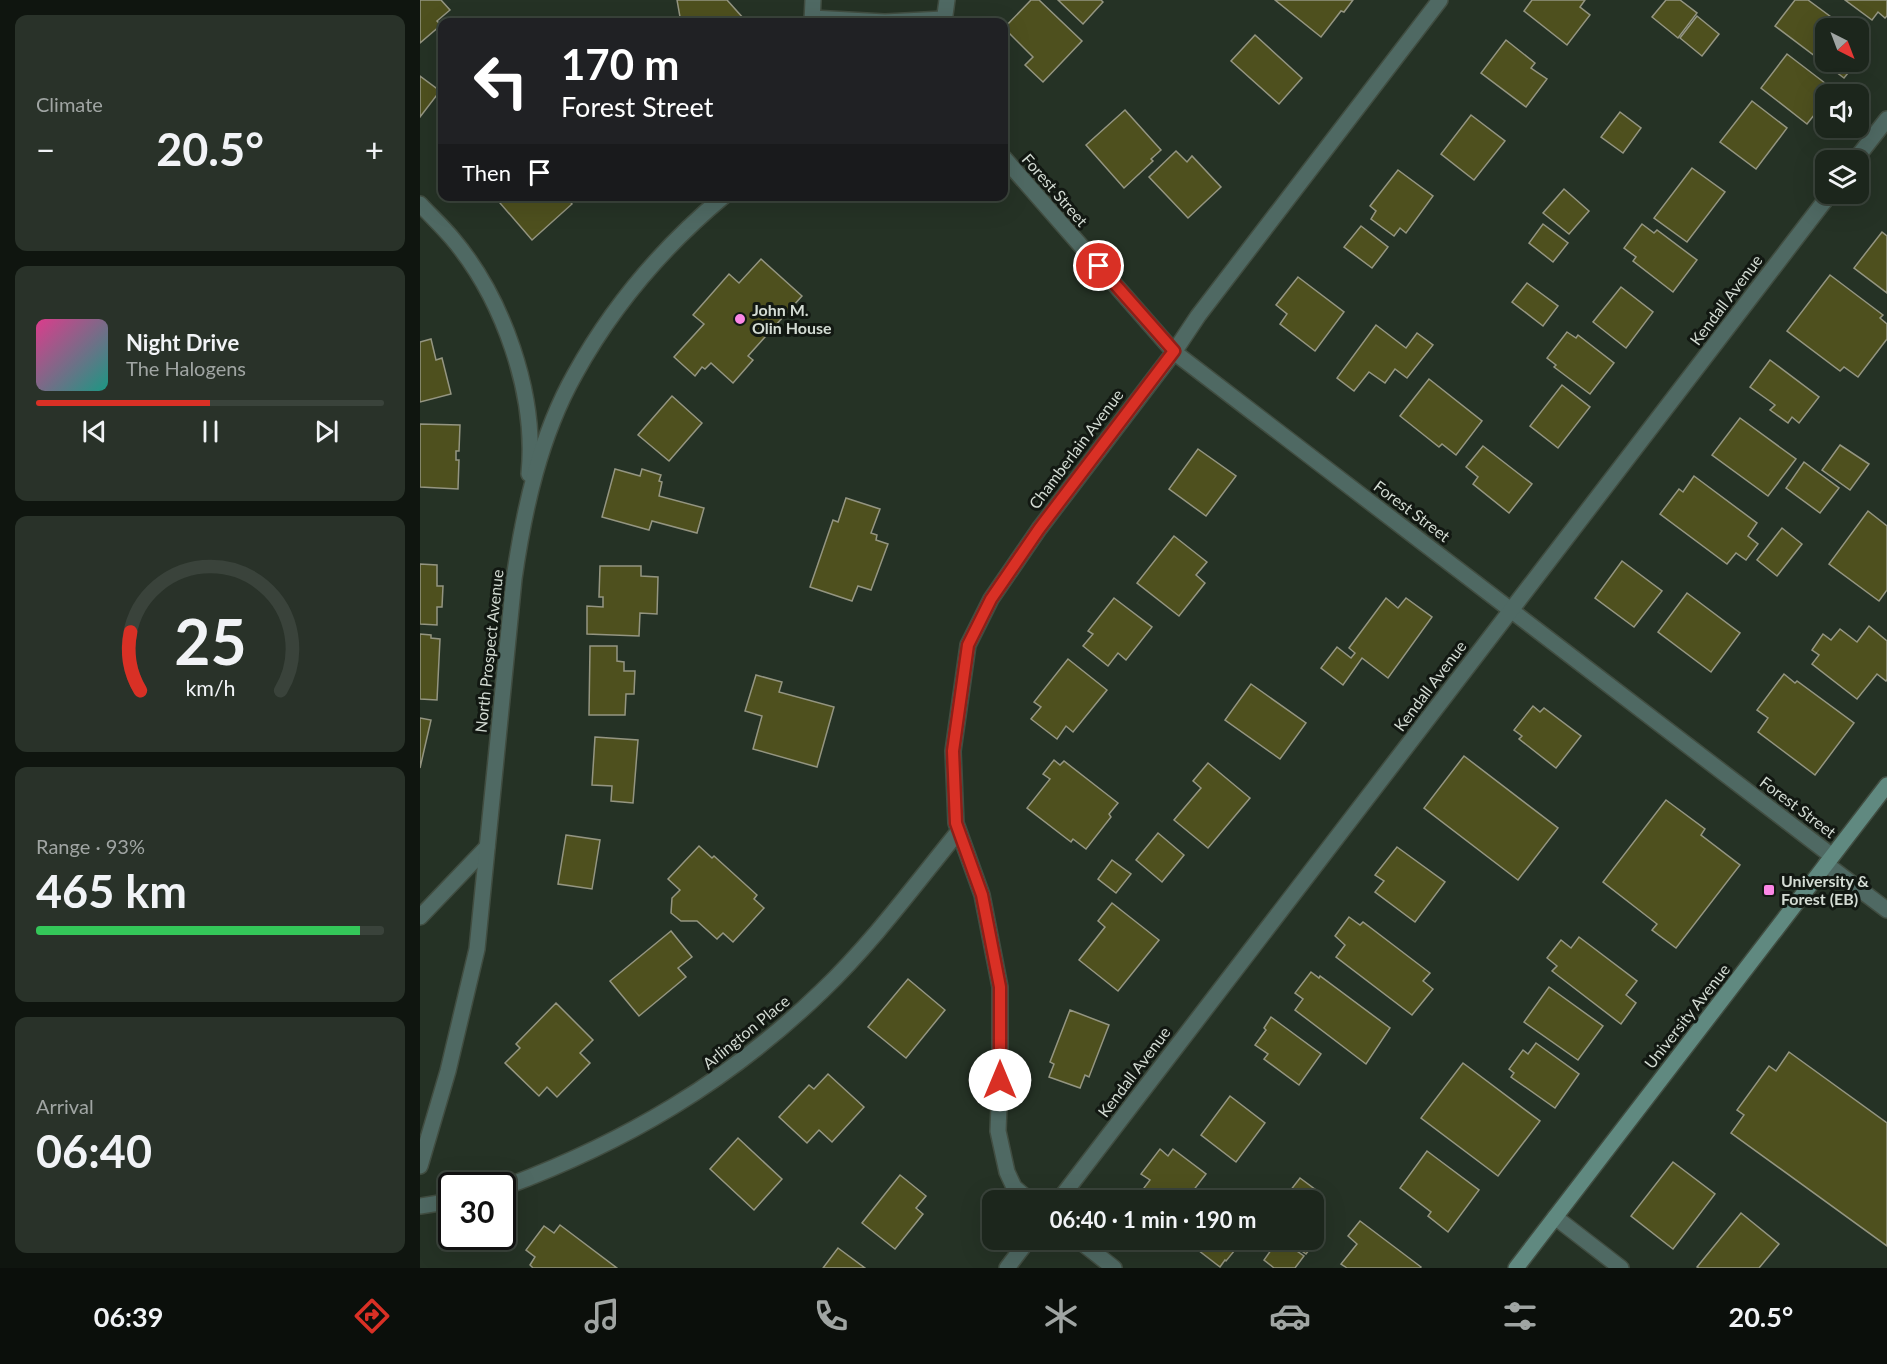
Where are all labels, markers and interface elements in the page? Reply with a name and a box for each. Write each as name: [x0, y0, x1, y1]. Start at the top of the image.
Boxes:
north arrow: [1815, 18, 1869, 72]
map controls: [1815, 18, 1869, 204]
text: 170 m: [561, 39, 679, 89]
icon: left: [462, 42, 540, 120]
button: sound: [1815, 84, 1869, 138]
text: Forest Street: [561, 90, 713, 123]
text: Climate: [36, 92, 103, 116]
text: 20.5°: [156, 122, 264, 176]
text: −: [36, 129, 55, 169]
text: +: [365, 129, 384, 169]
street label: Forest Street: [1019, 149, 1092, 230]
button: layers: [1815, 150, 1869, 204]
icon: arrive: [523, 156, 556, 189]
text: Then: [462, 159, 511, 186]
pin: [1073, 240, 1124, 291]
icon: arrive: [1082, 249, 1115, 282]
street label: Kendall Avenue: [1685, 251, 1766, 349]
place label: John M. Olin House: [752, 300, 832, 337]
marker: John M. Olin House: [733, 312, 747, 326]
text: Night Drive: [126, 329, 239, 356]
text: The Halogens: [126, 356, 246, 380]
street label: Chamberlain Avenue: [1024, 385, 1127, 512]
icon: previous: [78, 415, 111, 448]
icon: pause: [194, 415, 227, 448]
icon: next: [310, 415, 343, 448]
street label: Forest Street: [1371, 476, 1454, 546]
street label: North Prospect Avenue: [470, 568, 507, 733]
text: 25: [174, 603, 246, 678]
street label: Kendall Avenue: [1389, 637, 1470, 735]
text: km/h: [185, 675, 235, 701]
street label: Forest Street: [1757, 772, 1840, 842]
text: Range · 93%: [36, 834, 145, 858]
text: 465 km: [36, 864, 187, 918]
place label: University & Forest (EB): [1781, 871, 1869, 908]
marker: University & Forest (EB): [1762, 883, 1776, 897]
street label: University Avenue: [1640, 960, 1733, 1072]
street label: Arlington Place: [698, 991, 793, 1073]
street label: Kendall Avenue: [1093, 1023, 1174, 1121]
position arrow: [968, 1048, 1032, 1112]
text: Arrival: [36, 1094, 94, 1118]
text: 06:40: [36, 1124, 152, 1178]
speed limit sign: 30: [438, 1172, 516, 1250]
text: 06:40 · 1 min · 190 m: [1050, 1206, 1256, 1233]
icon: directions: [351, 1295, 393, 1337]
icon: music: [581, 1295, 623, 1337]
icon: phone: [810, 1295, 852, 1337]
icon: climate: [1040, 1295, 1082, 1337]
icon: car: [1269, 1295, 1311, 1337]
icon: filters: [1499, 1295, 1541, 1337]
text: 06:39: [94, 1300, 163, 1333]
text: 20.5°: [1729, 1300, 1793, 1333]

